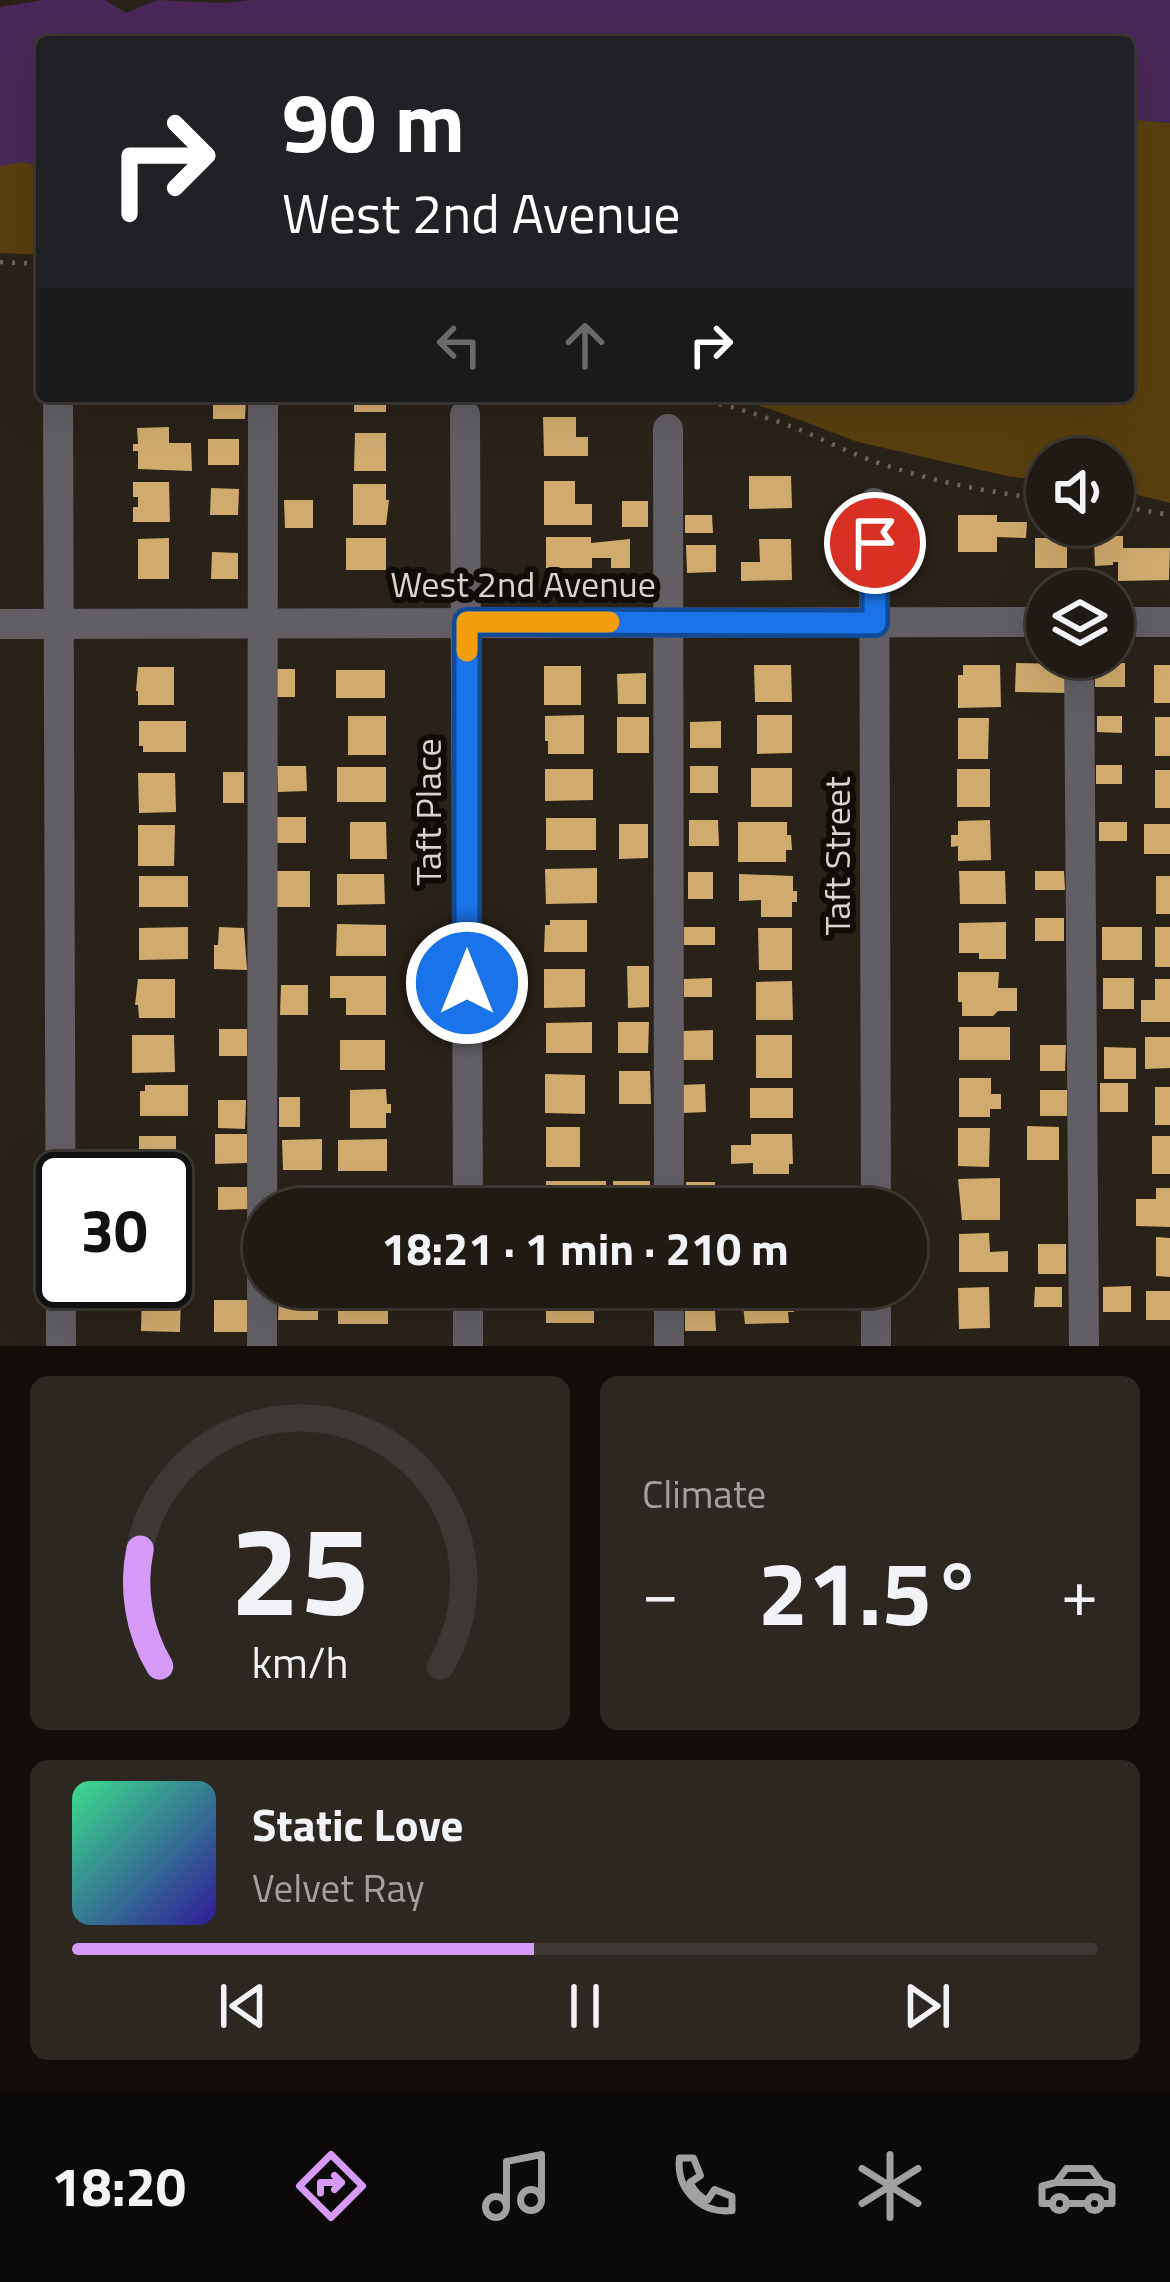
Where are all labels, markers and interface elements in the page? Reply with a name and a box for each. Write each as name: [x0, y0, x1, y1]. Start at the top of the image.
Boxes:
text: 90 m: [282, 57, 465, 185]
icon: right: [84, 84, 240, 240]
text: West 2nd Avenue: [282, 172, 681, 254]
icon: left: [426, 312, 492, 378]
icon: ahead: [552, 312, 618, 378]
icon: right: [678, 312, 744, 378]
map controls: [1026, 438, 1134, 678]
button: sound: [1026, 438, 1134, 546]
pin: [824, 492, 926, 594]
icon: arrive: [842, 510, 908, 576]
street label: West 2nd Avenue: [390, 556, 656, 611]
button: layers: [1026, 570, 1134, 678]
street label: Taft Place: [400, 738, 455, 886]
street label: Taft Street: [809, 776, 864, 936]
position arrow: [404, 920, 530, 1046]
speed limit sign: 30: [36, 1152, 192, 1308]
text: 18:21 · 1 min · 210 m: [381, 1214, 789, 1282]
text: Climate: [642, 1464, 766, 1523]
text: 25: [230, 1474, 370, 1663]
text: 21.5°: [758, 1523, 982, 1660]
text: −: [642, 1541, 679, 1642]
text: +: [1061, 1541, 1098, 1642]
text: km/h: [251, 1629, 349, 1695]
text: Static Love: [252, 1790, 464, 1858]
text: Velvet Ray: [252, 1858, 425, 1917]
icon: previous: [210, 1973, 276, 2039]
icon: pause: [552, 1973, 618, 2039]
icon: next: [894, 1973, 960, 2039]
icon: directions: [289, 2144, 373, 2228]
icon: music: [475, 2144, 559, 2228]
icon: phone: [662, 2144, 746, 2228]
icon: climate: [848, 2144, 932, 2228]
icon: car: [1035, 2144, 1119, 2228]
text: 18:20: [51, 2145, 186, 2227]

